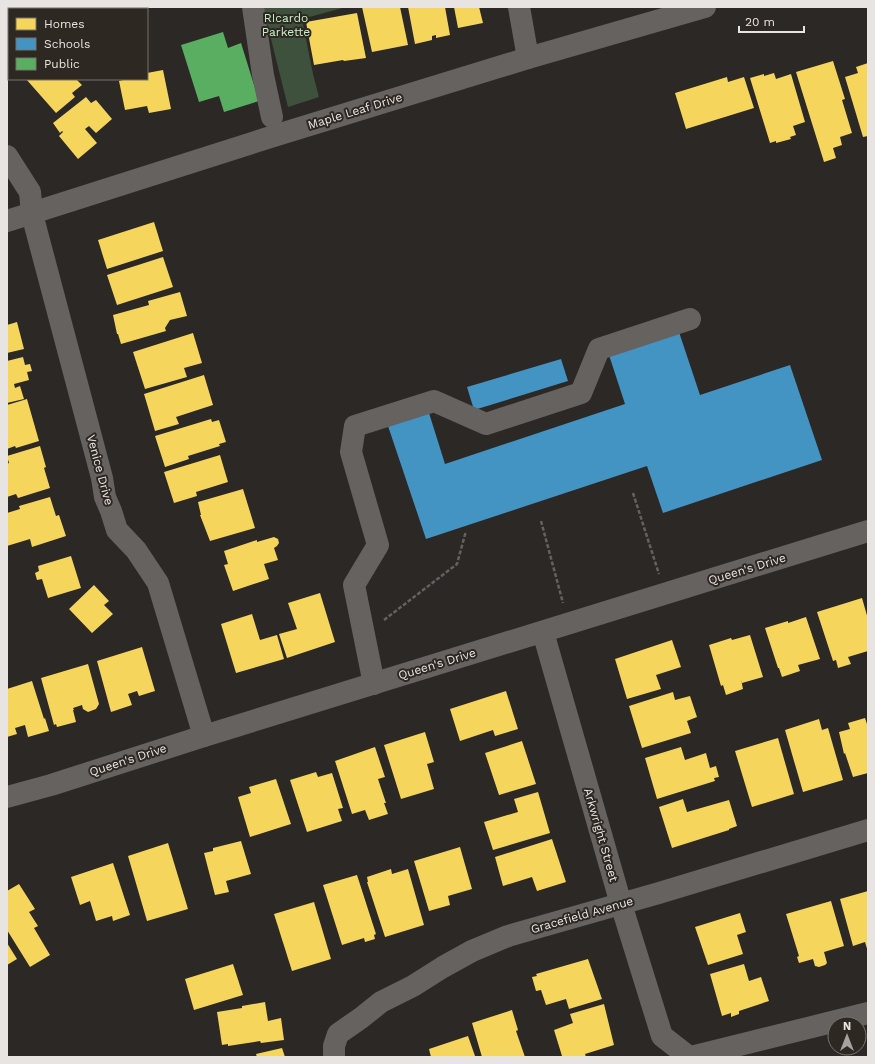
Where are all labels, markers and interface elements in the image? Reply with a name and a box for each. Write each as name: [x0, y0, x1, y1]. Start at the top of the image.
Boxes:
legend: [8, 8, 148, 80]
scale bar: [739, 8, 804, 34]
park label: RIcardo Parkette: [262, 11, 310, 39]
text: 20 m: [745, 15, 775, 29]
text: Homes: [44, 17, 85, 31]
text: Schools: [44, 37, 90, 51]
text: Public: [44, 57, 80, 71]
street label: Maple Leaf Drive: [306, 90, 404, 132]
street label: Venice Drive: [84, 433, 116, 507]
street label: Queen's Drive: [707, 551, 788, 587]
street label: Queen's Drive: [397, 646, 478, 682]
street label: Queen's Drive: [88, 741, 168, 779]
street label: Arkwright Street: [581, 787, 621, 883]
street label: Gracefield Avenue: [529, 894, 635, 936]
north arrow: [827, 1016, 867, 1056]
text: N: [843, 1020, 851, 1033]

